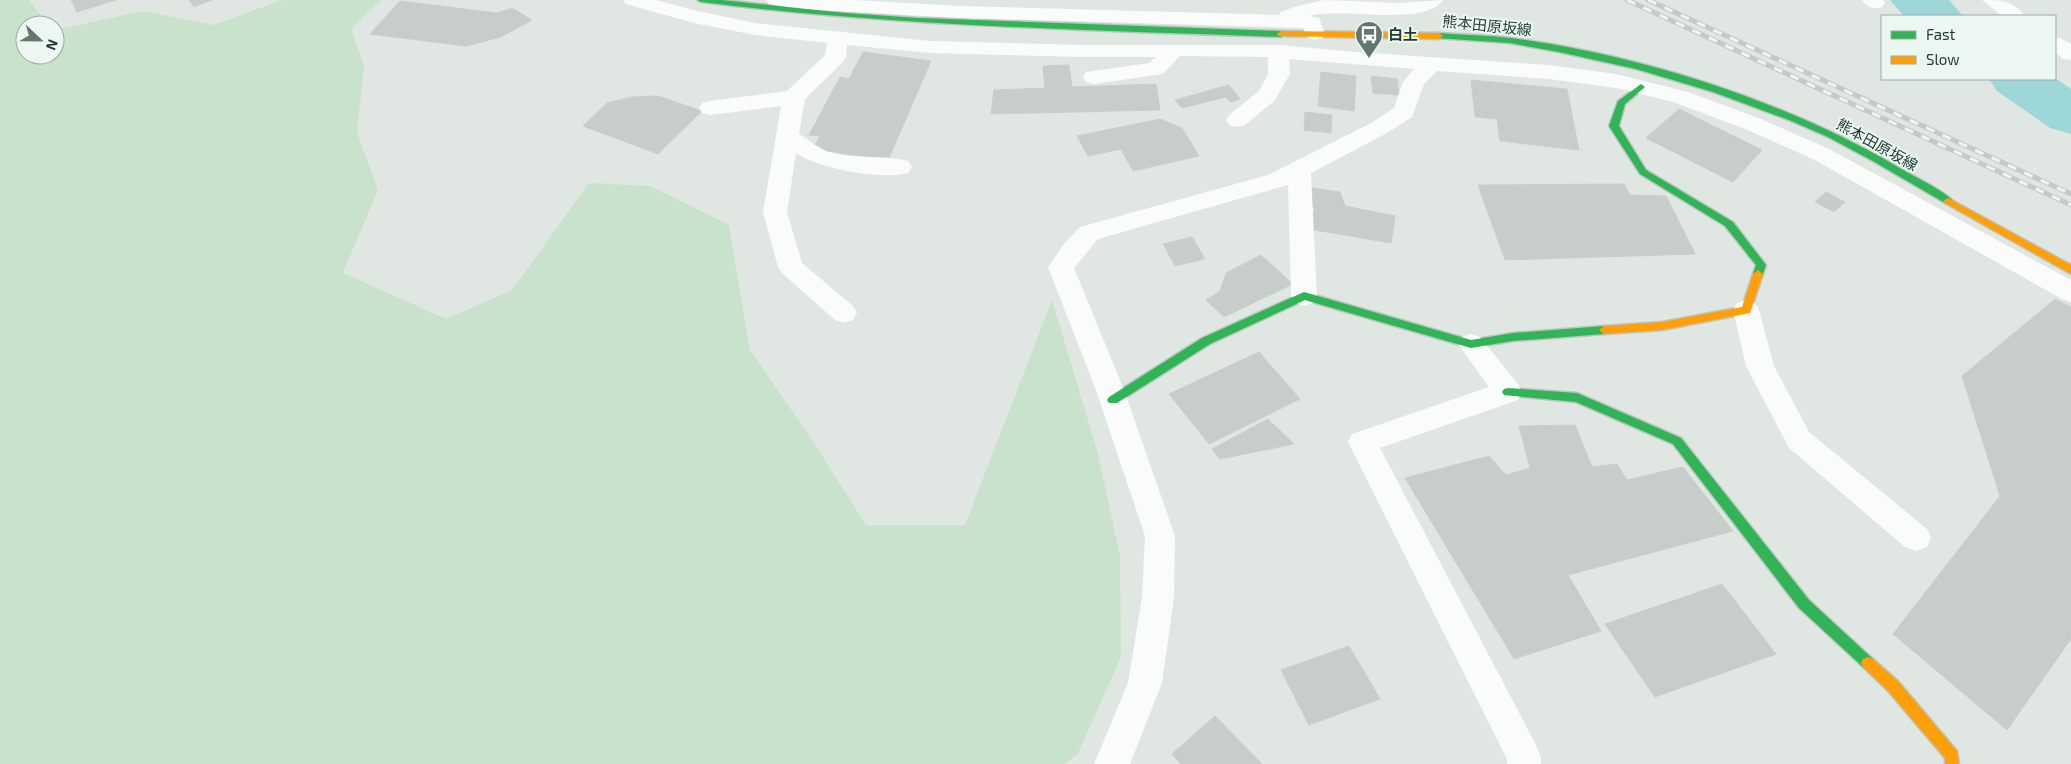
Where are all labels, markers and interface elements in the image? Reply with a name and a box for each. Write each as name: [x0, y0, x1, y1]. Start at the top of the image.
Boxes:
street label: 熊本田原坂線: [1441, 11, 1533, 39]
north arrow: [15, 15, 65, 65]
legend: [1881, 15, 2056, 80]
bus stop icon: 白土: [1354, 20, 1384, 59]
place label: 白土: [1388, 25, 1418, 43]
text: Fast: [1926, 25, 1956, 43]
text: N: [43, 37, 62, 53]
text: Slow: [1926, 50, 1960, 68]
street label: 熊本田原坂線: [1834, 114, 1921, 174]

